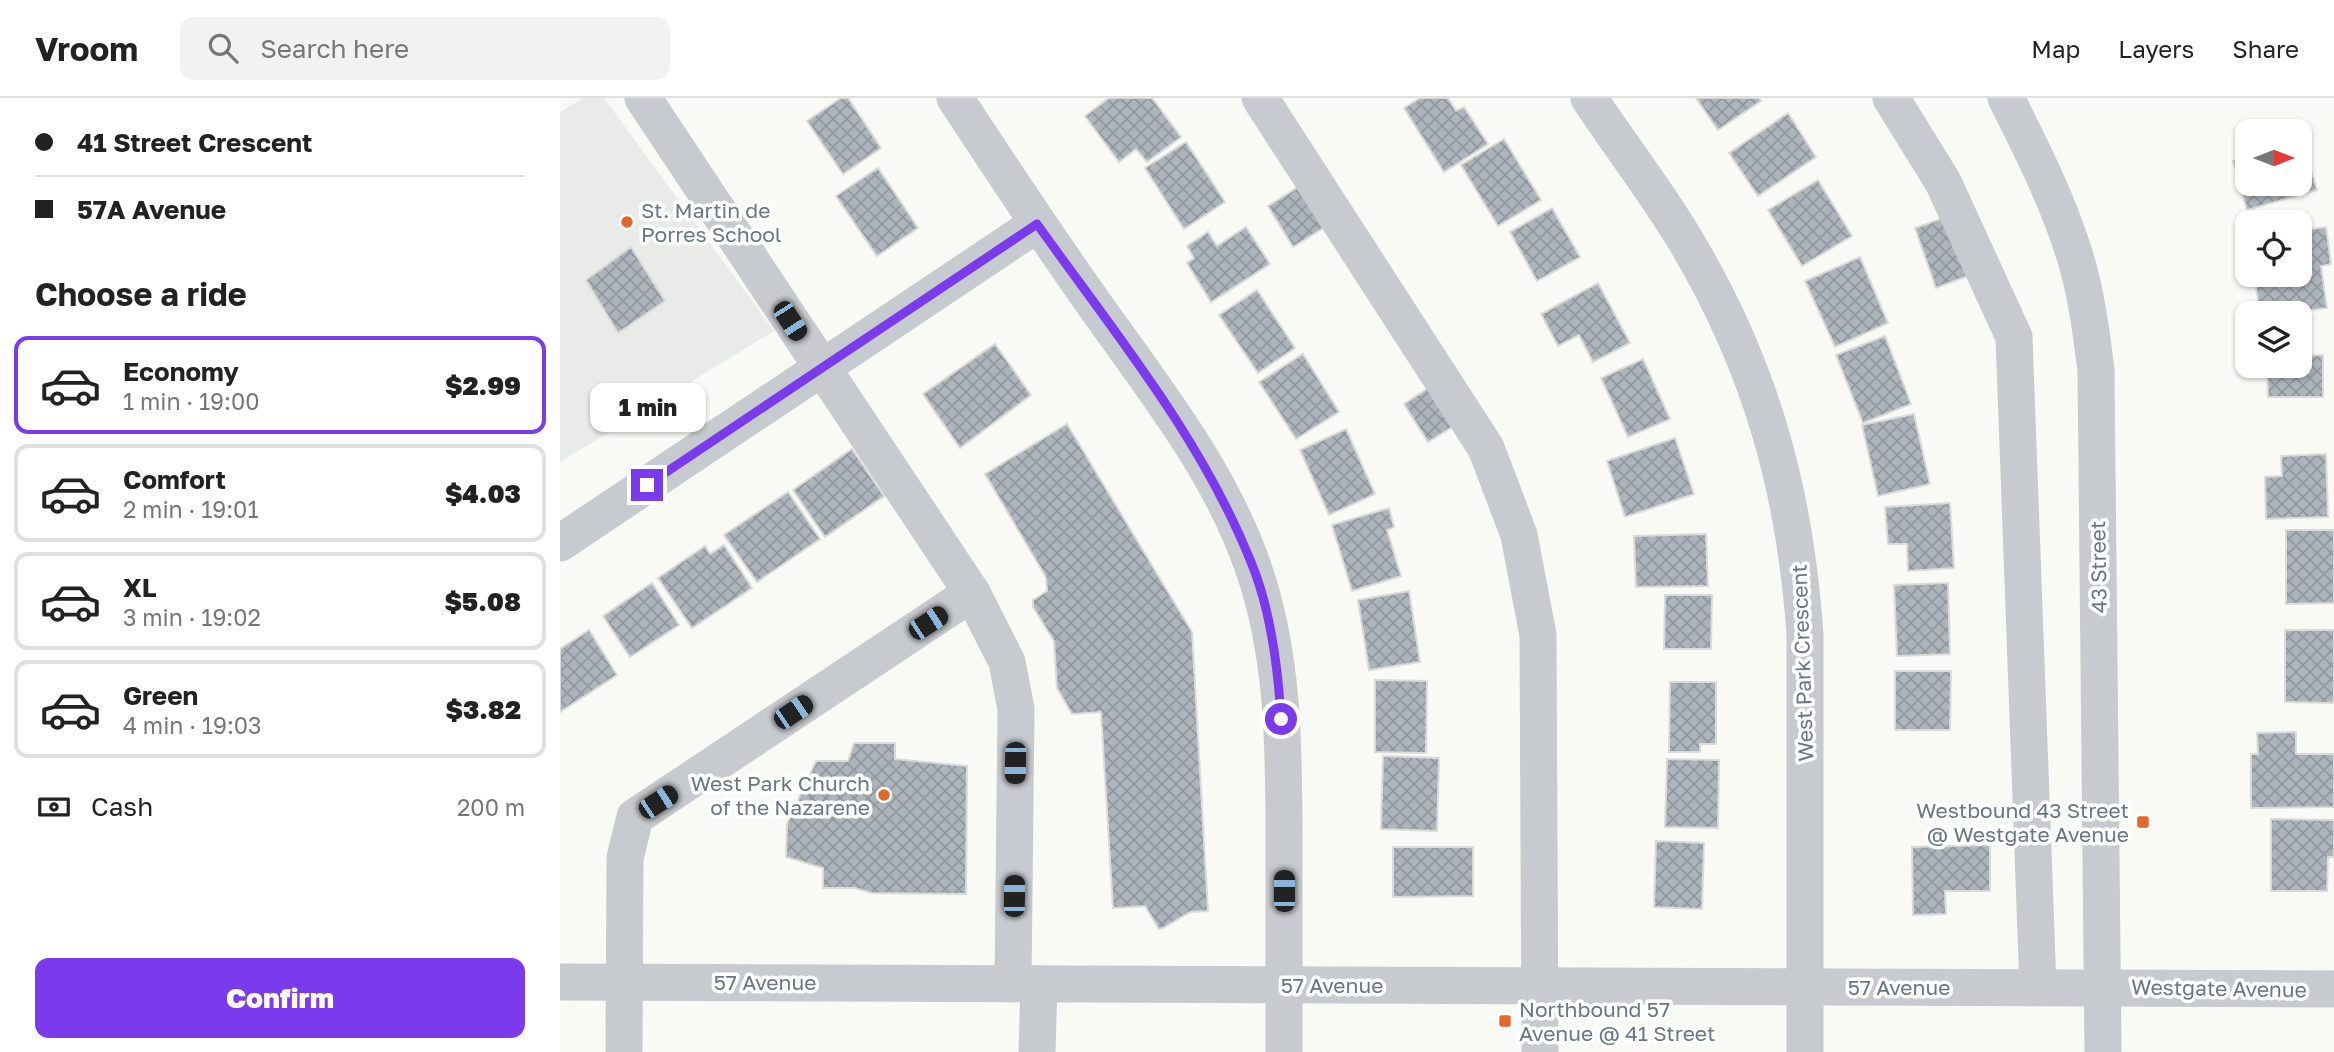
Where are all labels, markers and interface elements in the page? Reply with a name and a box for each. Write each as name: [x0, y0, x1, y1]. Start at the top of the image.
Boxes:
search box: [180, 17, 670, 80]
text: Vroom: [35, 29, 138, 68]
icon: search: [204, 29, 242, 67]
text: Search here: [260, 33, 409, 64]
text: Map: [2031, 34, 2080, 63]
text: Layers: [2118, 34, 2194, 63]
text: Share: [2232, 34, 2299, 63]
north arrow: [2235, 119, 2312, 196]
map controls: [2235, 119, 2312, 378]
text: 41 Street Crescent: [77, 127, 312, 158]
text: 57A Avenue: [77, 194, 226, 225]
place label: St. Martin de Porres School: [641, 197, 782, 247]
button: locate: [2235, 210, 2312, 287]
marker: St. Martin de Porres School: [619, 214, 635, 230]
text: Choose a ride: [35, 275, 247, 313]
car: [770, 298, 811, 344]
button: layers: [2235, 301, 2312, 378]
icon: car: [39, 354, 102, 417]
text: Economy: [123, 356, 239, 387]
text: $2.99: [445, 370, 521, 401]
callout: 1 min: [589, 384, 705, 432]
text: 1 min · 19:00: [123, 387, 259, 415]
text: 1 min: [619, 393, 677, 421]
icon: car: [39, 462, 102, 525]
text: Comfort: [123, 464, 226, 495]
route end: [631, 469, 663, 501]
text: $4.03: [445, 478, 521, 509]
text: 2 min · 19:01: [123, 495, 259, 523]
street label: 43 Street: [2084, 521, 2112, 613]
street label: West Park Crescent: [1786, 564, 1818, 762]
icon: car: [39, 570, 102, 633]
text: XL: [123, 572, 157, 603]
text: $5.08: [444, 586, 521, 617]
text: 3 min · 19:02: [123, 603, 261, 631]
car: [905, 603, 952, 643]
icon: car: [39, 678, 102, 741]
text: Green: [123, 680, 198, 711]
car: [770, 692, 817, 732]
text: $3.82: [445, 694, 521, 725]
route start: [1265, 703, 1297, 735]
text: 4 min · 19:03: [123, 711, 262, 739]
car: [1005, 742, 1026, 784]
place label: West Park Church of the Nazarene: [691, 770, 870, 820]
car: [635, 782, 682, 822]
marker: West Park Church of the Nazarene: [876, 787, 892, 803]
icon: cash: [35, 788, 73, 826]
text: Cash: [91, 791, 153, 822]
text: 200 m: [457, 793, 525, 821]
place label: Westbound 43 Street @ Westgate Avenue: [1916, 797, 2129, 847]
marker: Westbound 43 Street @ Westgate Avenue: [2135, 814, 2151, 830]
car: [1274, 870, 1295, 912]
car: [1004, 875, 1025, 917]
button: Confirm: [35, 958, 525, 1038]
street label: 57 Avenue: [714, 969, 816, 995]
street label: 57 Avenue: [1281, 972, 1383, 998]
street label: Westgate Avenue: [2131, 973, 2307, 1003]
street label: 57 Avenue: [1848, 974, 1950, 1000]
place label: Northbound 57 Avenue @ 41 Street: [1519, 996, 1715, 1046]
marker: Northbound 57 Avenue @ 41 Street: [1497, 1013, 1513, 1029]

